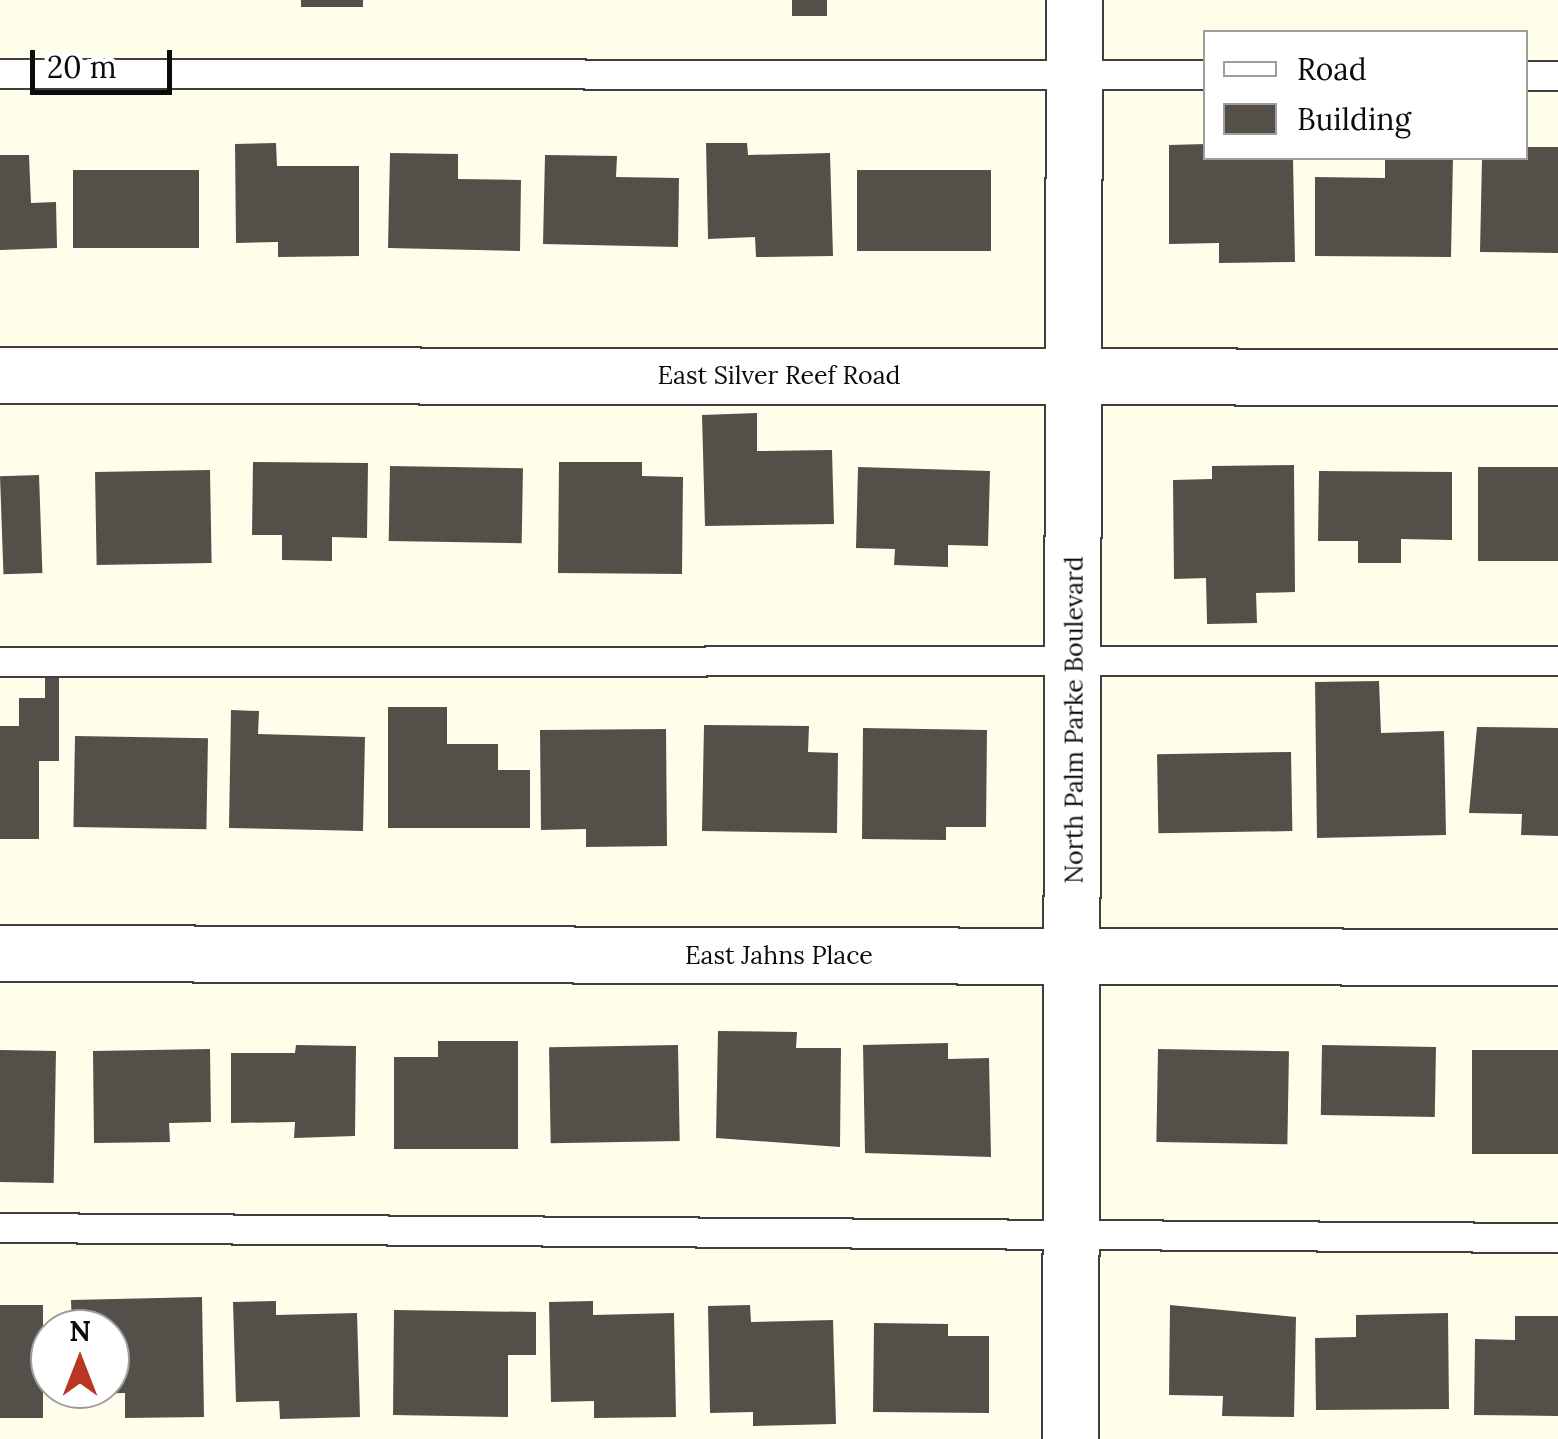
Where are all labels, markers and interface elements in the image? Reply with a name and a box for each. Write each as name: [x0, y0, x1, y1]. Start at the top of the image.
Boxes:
scale bar: [35, 30, 178, 92]
legend: [1203, 30, 1528, 160]
text: 20 m: [47, 48, 116, 86]
text: Road: [1297, 50, 1367, 88]
text: Building: [1297, 100, 1411, 138]
street label: East Silver Reef Road: [658, 360, 900, 390]
street label: North Palm Parke Boulevard: [1059, 556, 1089, 884]
street label: East Jahns Place: [685, 940, 873, 970]
north arrow: [30, 1309, 130, 1409]
text: N: [69, 1313, 91, 1349]

